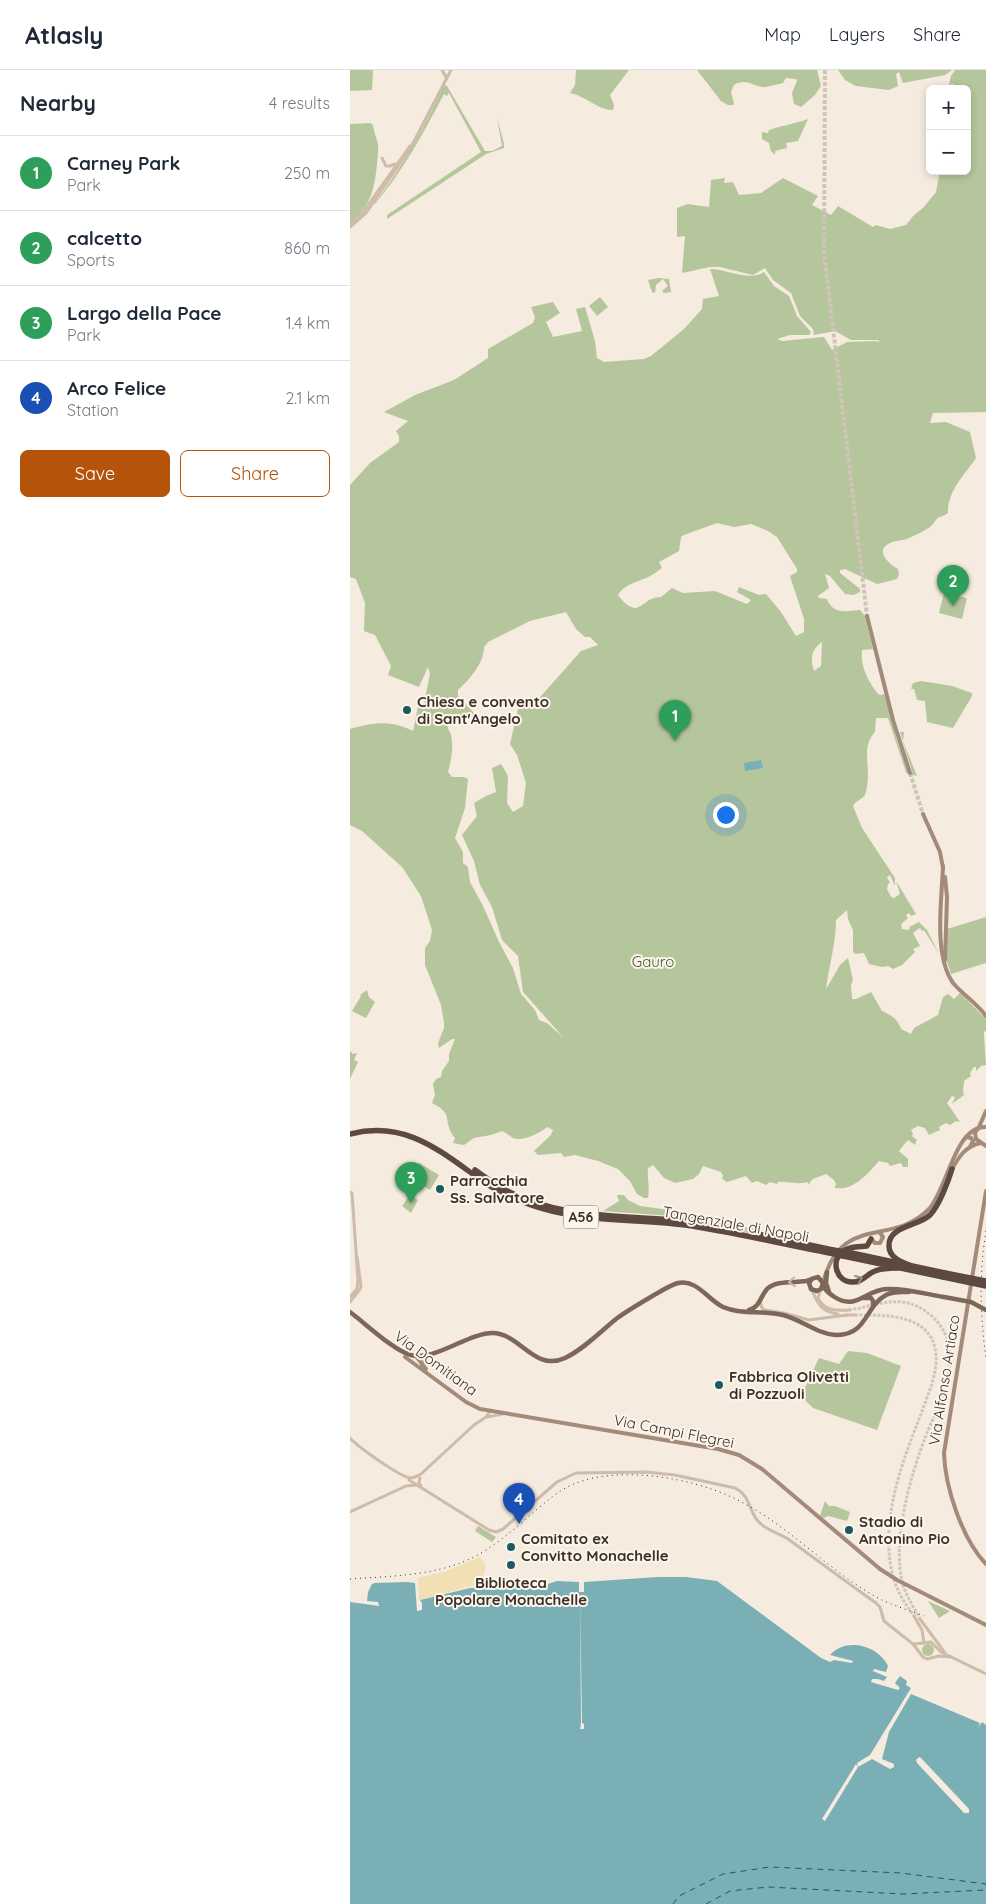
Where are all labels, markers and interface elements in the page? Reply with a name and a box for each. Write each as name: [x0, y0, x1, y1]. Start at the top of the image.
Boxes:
text: Atlasly: [25, 20, 103, 50]
text: Map: [764, 23, 801, 46]
text: Layers: [829, 23, 885, 46]
text: Share: [913, 23, 961, 46]
map controls: [926, 85, 971, 175]
button: +: [926, 85, 971, 130]
text: Nearby: [20, 90, 96, 116]
text: 4 results: [269, 93, 330, 113]
button: −: [926, 130, 971, 175]
text: Carney Park: [67, 151, 180, 175]
text: 1: [33, 163, 39, 183]
text: 250 m: [284, 163, 330, 183]
text: Park: [67, 175, 101, 195]
text: calcetto: [67, 226, 142, 250]
text: 2: [31, 238, 41, 258]
text: 860 m: [284, 238, 330, 258]
text: Sports: [67, 250, 115, 270]
text: Largo della Pace: [67, 301, 222, 325]
text: 3: [32, 313, 40, 333]
text: 1.4 km: [286, 313, 330, 333]
text: Park: [67, 325, 101, 345]
text: Arco Felice: [67, 376, 166, 400]
text: 4: [31, 388, 41, 408]
text: 2.1 km: [285, 388, 330, 408]
text: Station: [67, 400, 119, 420]
button: Save: [20, 450, 170, 497]
button: Share: [180, 450, 330, 497]
pin: 2: [937, 565, 969, 606]
place label: Chiesa e convento di Sant'Angelo: [417, 692, 549, 728]
pin: 1: [659, 700, 691, 741]
marker: Chiesa e convento di Sant'Angelo: [401, 704, 413, 716]
your location: [713, 802, 739, 828]
park label: Gauro: [632, 952, 674, 971]
pin: 3: [395, 1162, 427, 1203]
place label: Parrocchia Ss. Salvatore: [450, 1171, 545, 1207]
marker: Parrocchia Ss. Salvatore: [434, 1183, 446, 1195]
street label: Tangenziale di Napoli: [661, 1202, 811, 1246]
road number: A56: [564, 1206, 598, 1228]
one-way arrow: [854, 1275, 863, 1285]
one-way arrow: [788, 1276, 796, 1287]
street label: Via Alfonso Artiaco: [924, 1313, 964, 1447]
street label: Via Domitiana: [391, 1326, 481, 1400]
place label: Fabbrica Olivetti di Pozzuoli: [729, 1367, 849, 1403]
marker: Fabbrica Olivetti di Pozzuoli: [713, 1379, 725, 1391]
street label: Via Campi Flegrei: [612, 1410, 736, 1452]
pin: 4: [503, 1483, 535, 1524]
place label: Stadio di Antonino Pio: [859, 1512, 950, 1548]
marker: Stadio di Antonino Pio: [843, 1524, 855, 1536]
place label: Comitato ex Convitto Monachelle: [521, 1529, 669, 1565]
marker: Comitato ex Convitto Monachelle: [505, 1541, 517, 1553]
marker: Biblioteca Popolare Monachelle: [505, 1559, 517, 1571]
place label: Biblioteca Popolare Monachelle: [435, 1573, 587, 1609]

